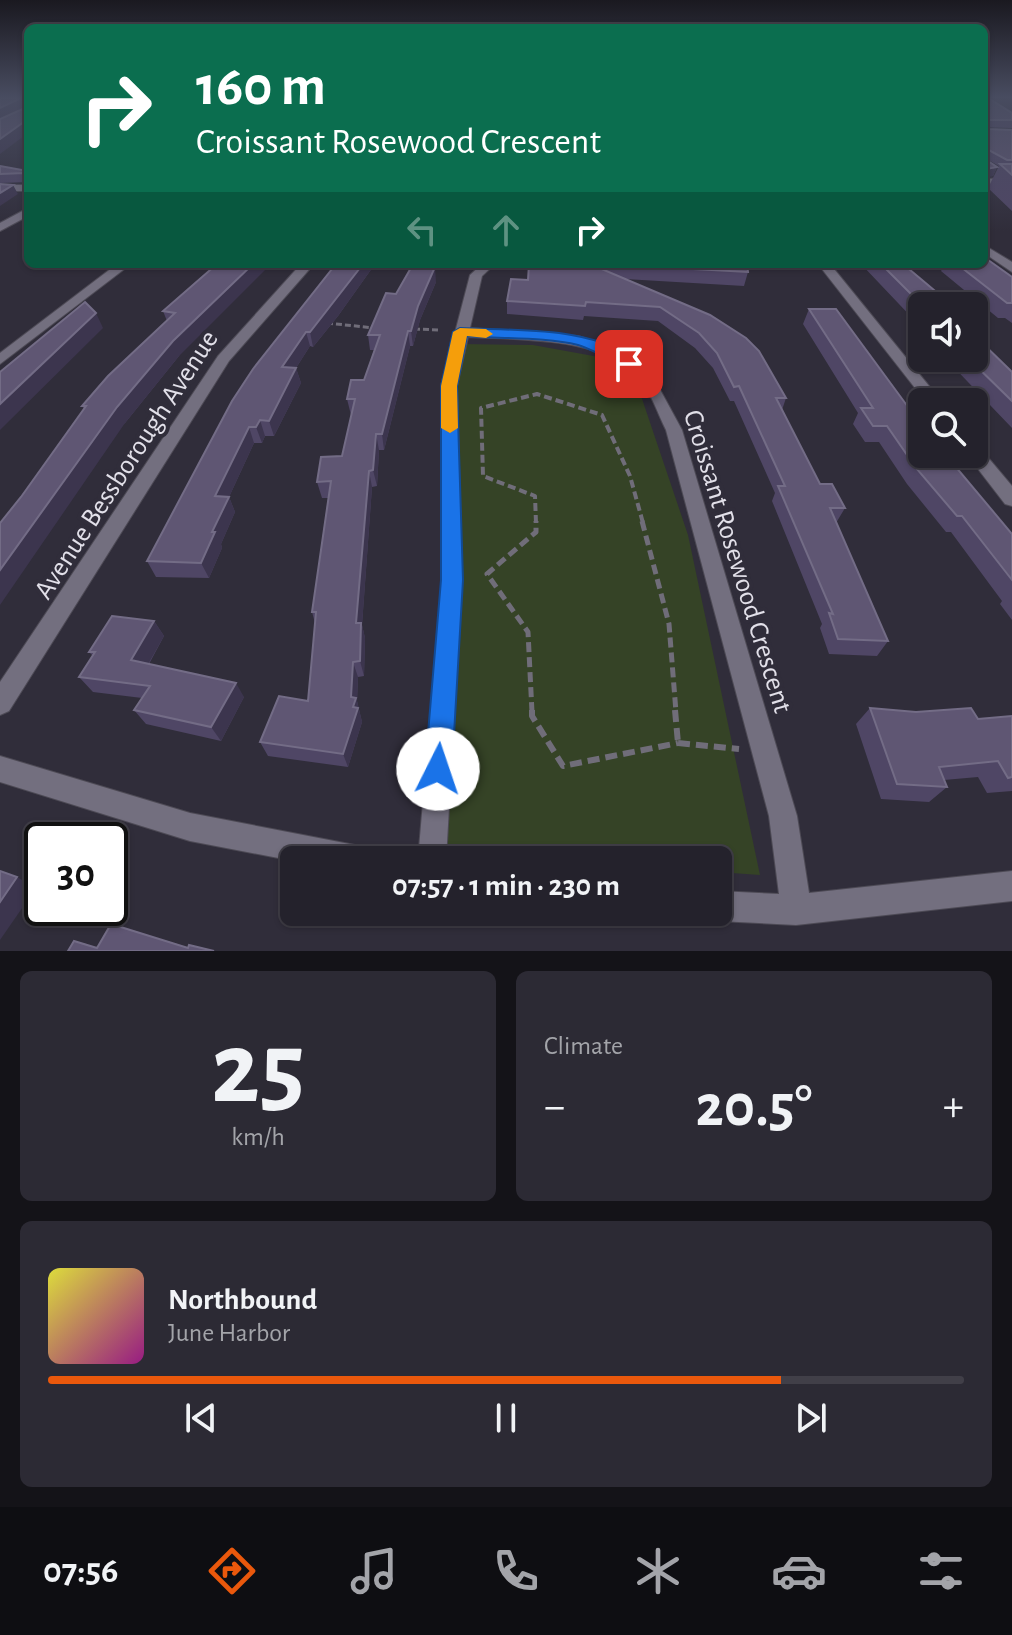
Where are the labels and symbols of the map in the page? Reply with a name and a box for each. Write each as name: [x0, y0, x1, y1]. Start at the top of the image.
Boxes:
street label: Avenue Bessborough Avenue: [29, 326, 224, 604]
pin: [595, 330, 663, 398]
street label: Croissant Rosewood Crescent: [678, 407, 797, 716]
position arrow: [396, 727, 480, 811]
speed limit sign: 30: [24, 822, 128, 926]

